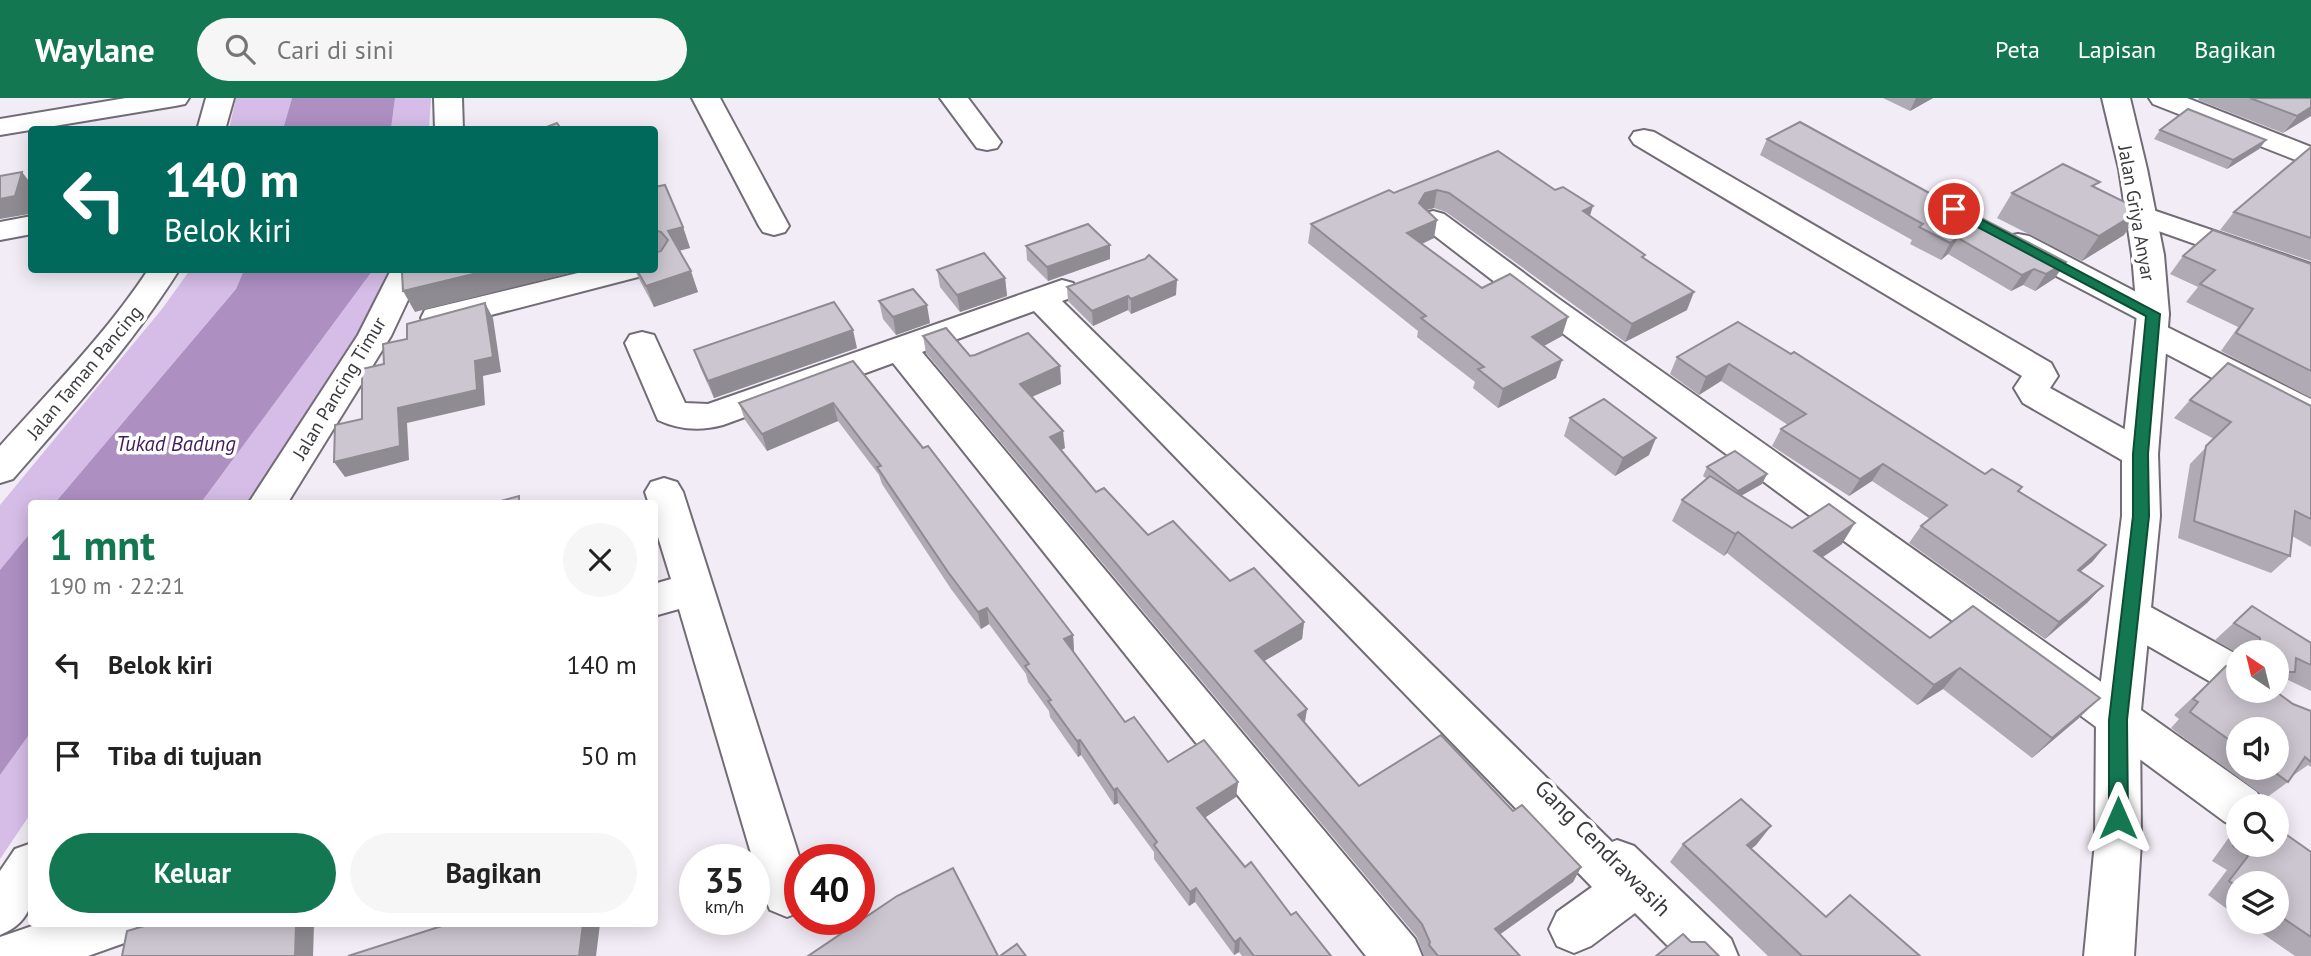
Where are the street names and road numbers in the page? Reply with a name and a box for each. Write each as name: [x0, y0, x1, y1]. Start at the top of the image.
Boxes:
street label: Jalan Griya Anyar: [2113, 142, 2161, 283]
street label: Jalan Taman Pancing: [20, 300, 147, 444]
street label: Jalan Pancing Timur: [287, 312, 391, 464]
street label: Gang Cendrawasih: [1529, 773, 1678, 922]

